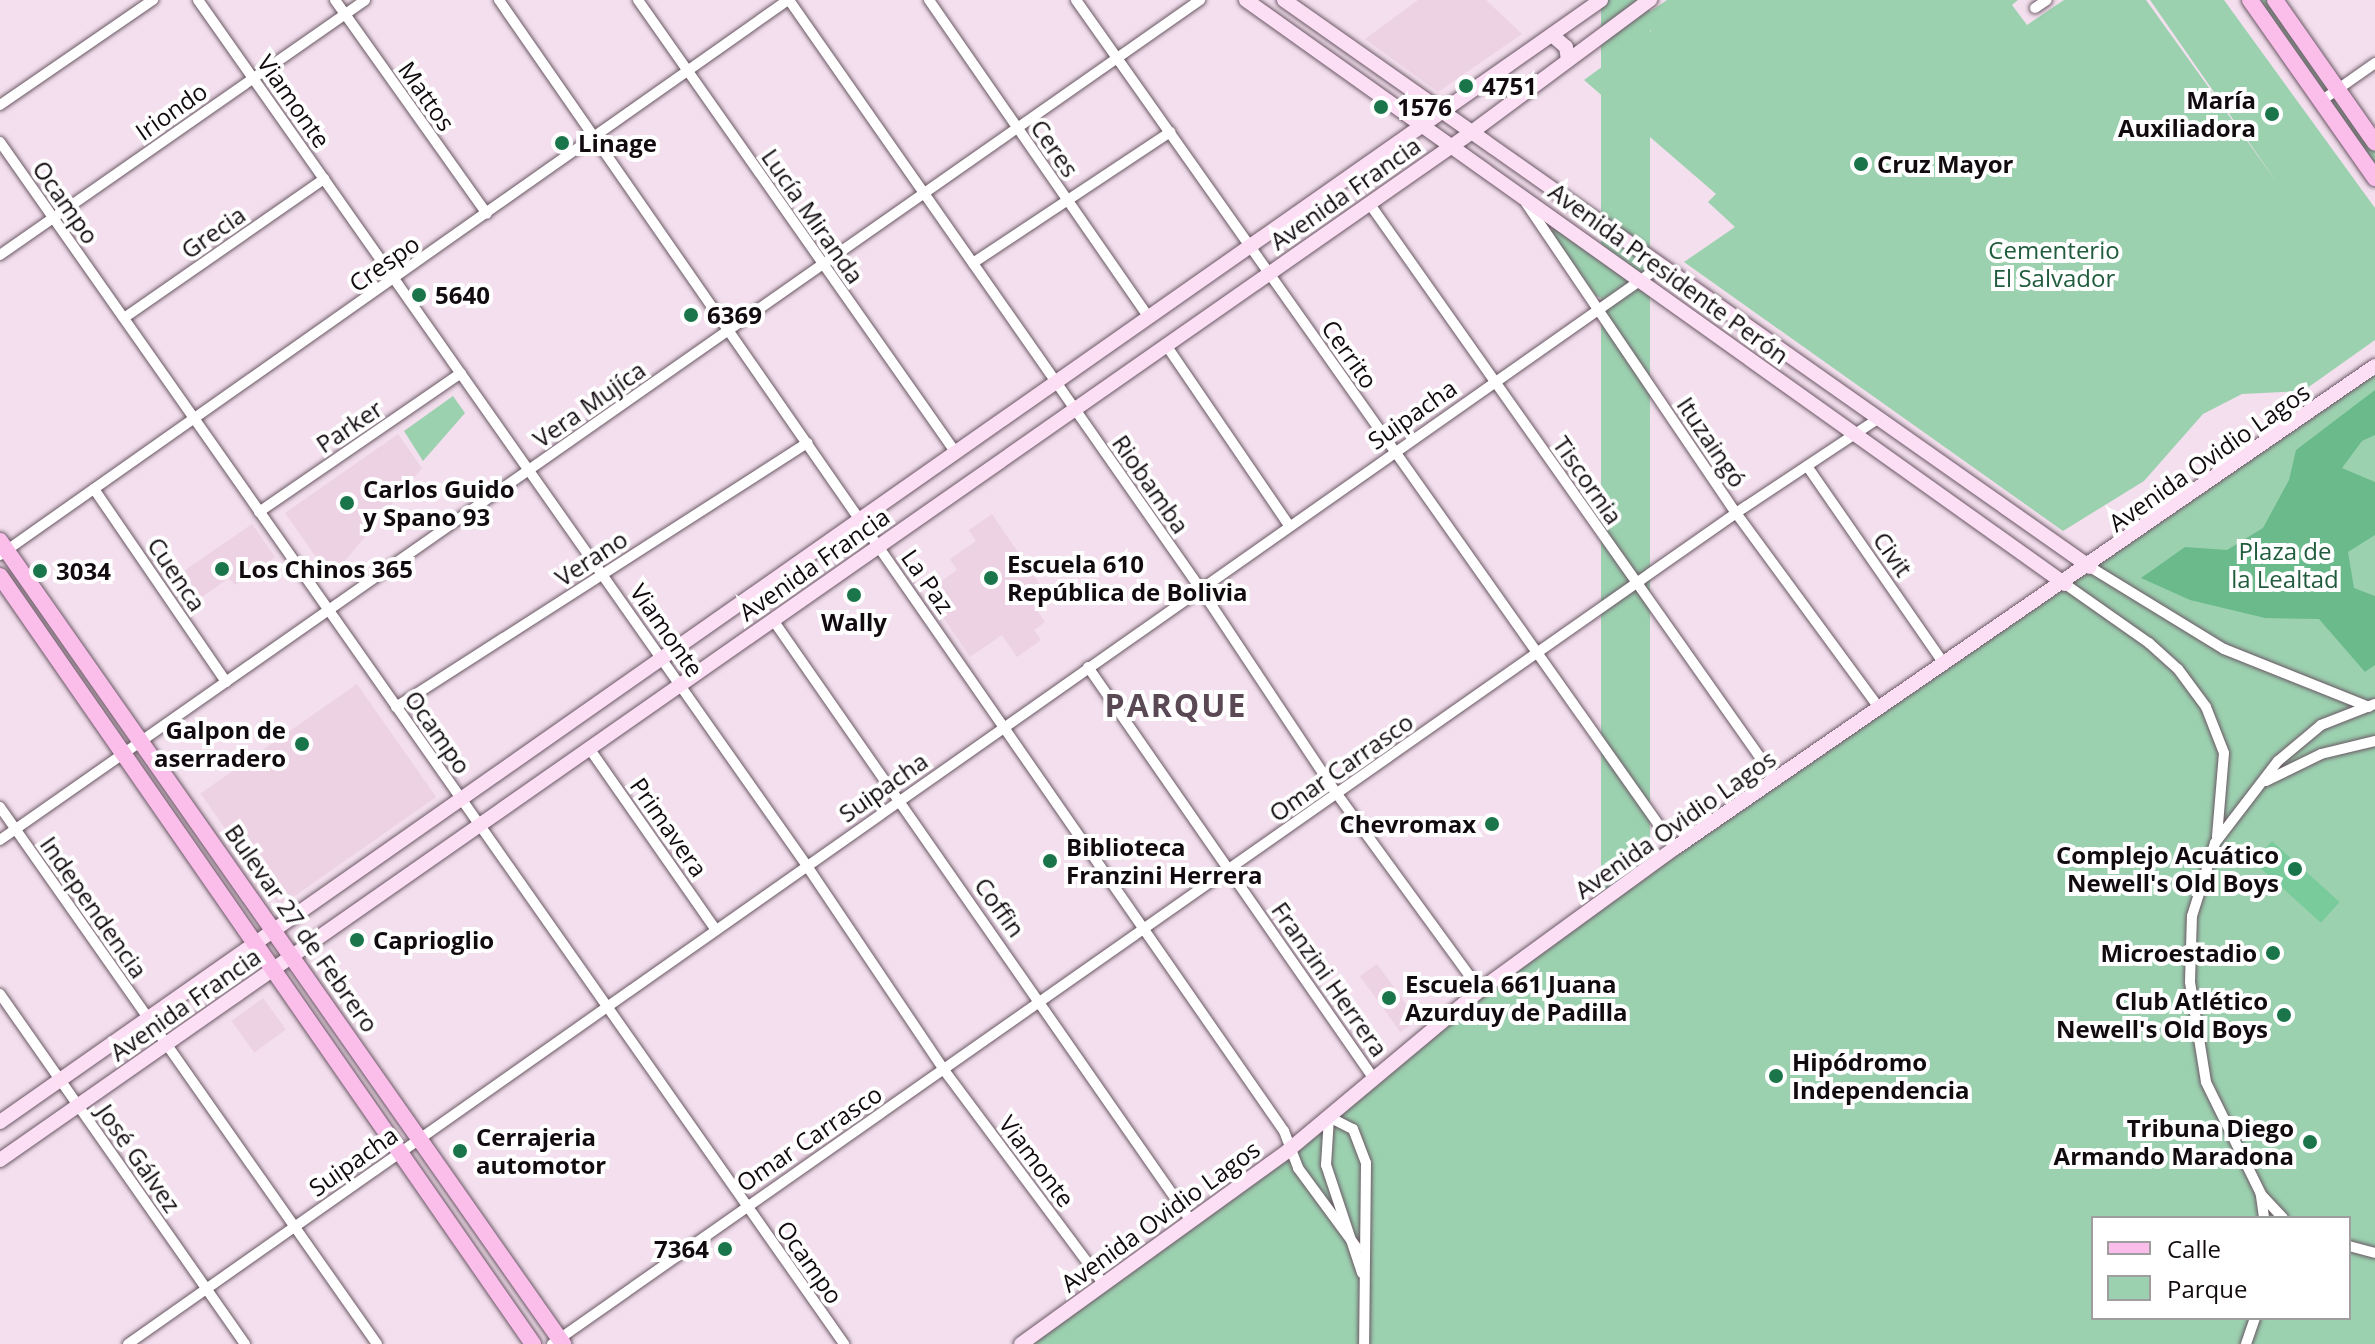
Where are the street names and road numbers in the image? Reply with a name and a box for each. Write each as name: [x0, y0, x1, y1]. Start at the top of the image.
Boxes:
street label: Viamonte: [251, 49, 337, 153]
street label: Mattos: [393, 56, 461, 136]
street label: Iriondo: [130, 76, 212, 146]
street label: Ceres: [1025, 114, 1085, 182]
street label: Avenida Francia: [1264, 130, 1426, 256]
street label: Lucía Miranda: [756, 143, 870, 289]
street label: Ocampo: [27, 155, 105, 249]
street label: Avenida Presidente Perón: [1544, 176, 1794, 370]
street label: Grecia: [175, 200, 251, 264]
street label: Crespo: [343, 229, 425, 297]
street label: Cerrito: [1316, 314, 1384, 394]
street label: Vera Mujíca: [527, 355, 651, 453]
street label: Suipacha: [1362, 373, 1462, 455]
street label: Avenida Ovidio Lagos: [2103, 377, 2315, 537]
street label: Ituzaingó: [1671, 391, 1753, 493]
street label: Parker: [310, 394, 388, 458]
street label: Riobamba: [1107, 429, 1195, 539]
street label: Tiscornia: [1547, 431, 1629, 529]
street label: Avenida Francia: [733, 501, 895, 627]
street label: Verano: [550, 524, 632, 592]
street label: Civit: [1868, 526, 1918, 582]
street label: Cuenca: [142, 532, 212, 616]
street label: La Paz: [896, 544, 960, 618]
street label: Viamonte: [624, 578, 710, 682]
street label: Ocampo: [399, 685, 477, 779]
street label: Omar Carrasco: [1264, 707, 1418, 827]
street label: Avenida Ovidio Lagos: [1569, 744, 1781, 904]
street label: Suipacha: [833, 746, 933, 828]
street label: Primavera: [624, 772, 714, 882]
street label: Bulevar 27 de Febrero: [219, 818, 385, 1038]
street label: Independencia: [35, 831, 153, 983]
street label: Coffin: [969, 872, 1031, 942]
street label: Franzini Herrera: [1266, 896, 1394, 1062]
street label: Avenida Francia: [104, 941, 266, 1067]
street label: Omar Carrasco: [731, 1079, 887, 1197]
street label: José Gálvez: [91, 1098, 187, 1218]
street label: Viamonte: [993, 1110, 1081, 1212]
street label: Suipacha: [303, 1120, 403, 1202]
street label: Avenida Ovidio Lagos: [1055, 1134, 1265, 1298]
street label: Ocampo: [771, 1215, 849, 1309]

